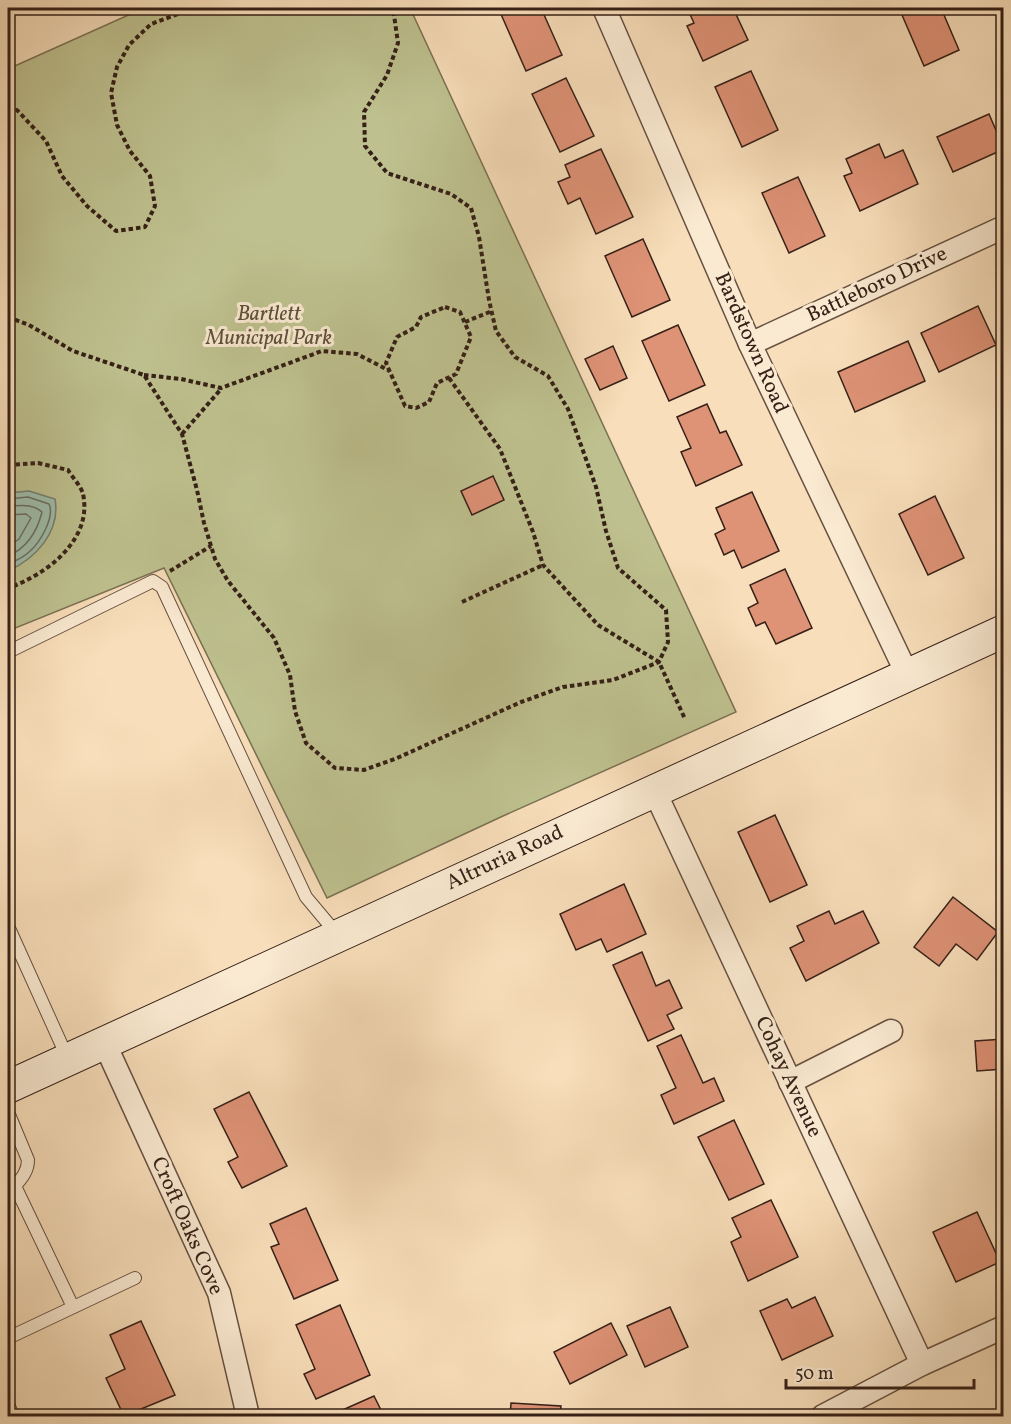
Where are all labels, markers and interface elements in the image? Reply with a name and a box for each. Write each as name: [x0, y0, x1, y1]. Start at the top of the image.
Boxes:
street label: Battleboro Drive: [802, 240, 952, 330]
street label: Bardstown Road: [707, 268, 795, 418]
park label: Bartlett Municipal Park: [205, 300, 332, 353]
street label: Altruria Road: [442, 818, 568, 898]
street label: Cohay Avenue: [747, 1012, 829, 1142]
street label: Croft Oaks Cove: [144, 1152, 230, 1300]
scale bar: [786, 1352, 974, 1390]
text: 50 m: [795, 1362, 834, 1387]

